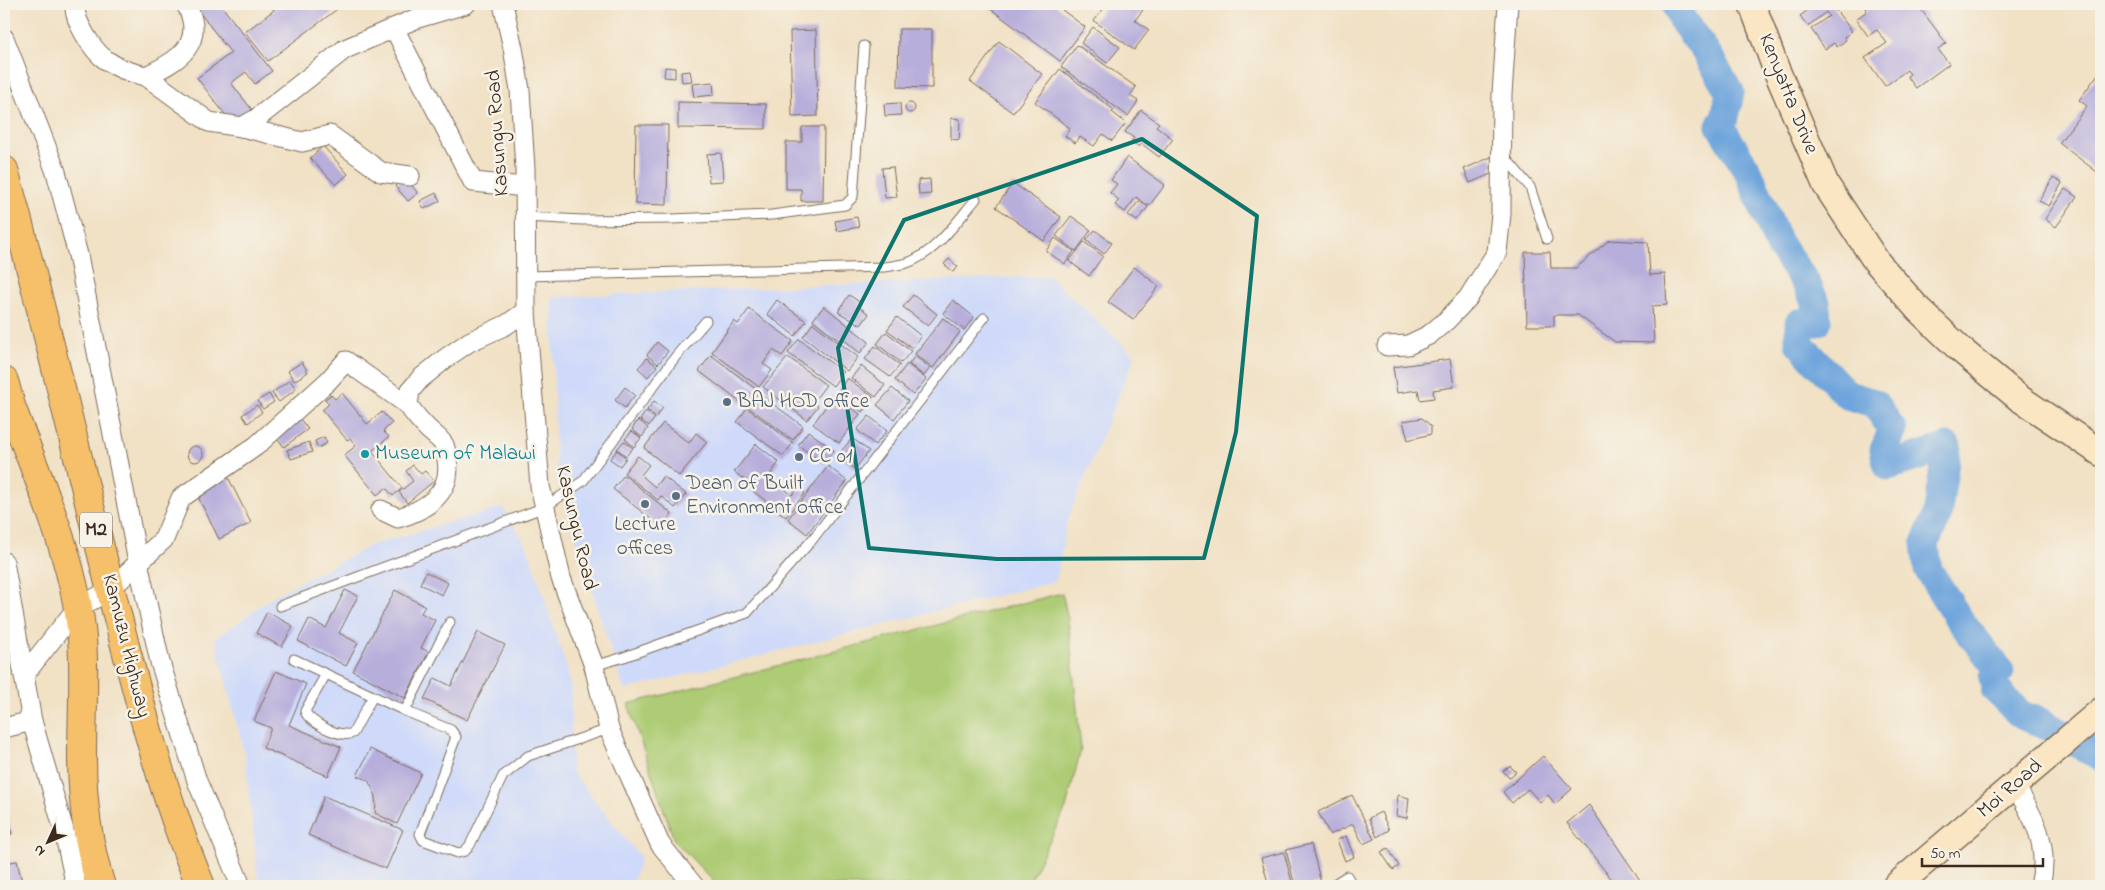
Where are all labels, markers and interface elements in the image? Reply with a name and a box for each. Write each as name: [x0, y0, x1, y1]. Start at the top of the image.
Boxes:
street label: Kenyatta Drive: [1748, 29, 1826, 160]
street label: Kasungu Road: [479, 68, 519, 197]
place label: BAJ HOD office: [736, 387, 870, 417]
marker: BAJ HOD office: [721, 396, 733, 408]
place label: Museum of Malawi: [375, 439, 536, 469]
place label: CC 01: [809, 442, 853, 472]
marker: Museum of Malawi: [359, 448, 371, 460]
marker: CC 01: [793, 451, 805, 463]
street label: Kasungu Road: [545, 463, 605, 594]
place label: Dean of Built Environment office: [685, 469, 843, 523]
marker: Dean of Built Environment office: [670, 490, 682, 502]
marker: Lecture offices: [639, 498, 651, 510]
place label: Lecture offices: [614, 510, 676, 564]
road number: M2: [80, 512, 112, 548]
street label: Kamuzu Highway: [92, 571, 158, 721]
street label: Moi Road: [1971, 752, 2050, 826]
north arrow: [22, 818, 72, 868]
scale bar: [1922, 835, 2044, 867]
text: N: [29, 839, 51, 861]
text: 50 m: [1930, 843, 1961, 865]

